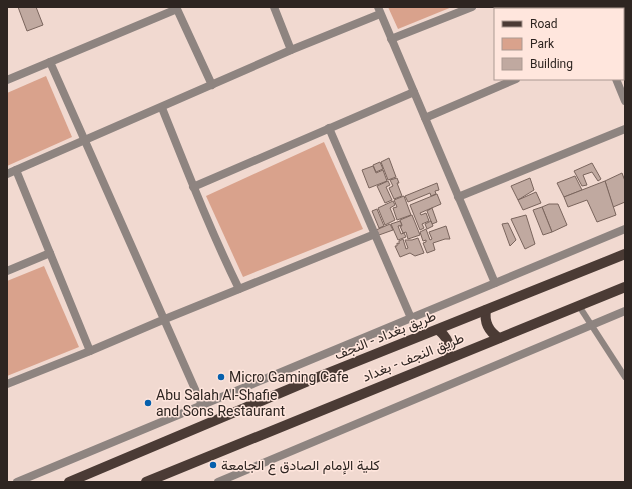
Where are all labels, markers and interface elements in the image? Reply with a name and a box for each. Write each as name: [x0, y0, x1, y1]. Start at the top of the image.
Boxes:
legend: [494, 8, 624, 80]
text: Road: [530, 17, 558, 31]
text: Park: [530, 37, 555, 51]
text: Building: [530, 57, 573, 71]
street label: طريق بغداد - النجف: [332, 307, 438, 364]
street label: طريق النجف - بغداد: [360, 329, 466, 386]
place label: Micro Gaming Cafe: [229, 369, 349, 385]
marker: Micro Gaming Cafe: [216, 372, 226, 382]
place label: Abu Salah Al-Shafie and Sons Restaurant: [156, 387, 285, 419]
marker: Abu Salah Al-Shafie and Sons Restaurant: [143, 398, 153, 408]
place label: كلية الإمام الصادق ع الجامعة: [221, 457, 380, 476]
marker: كلية الإمام الصادق ع الجامعة: [208, 460, 218, 470]

